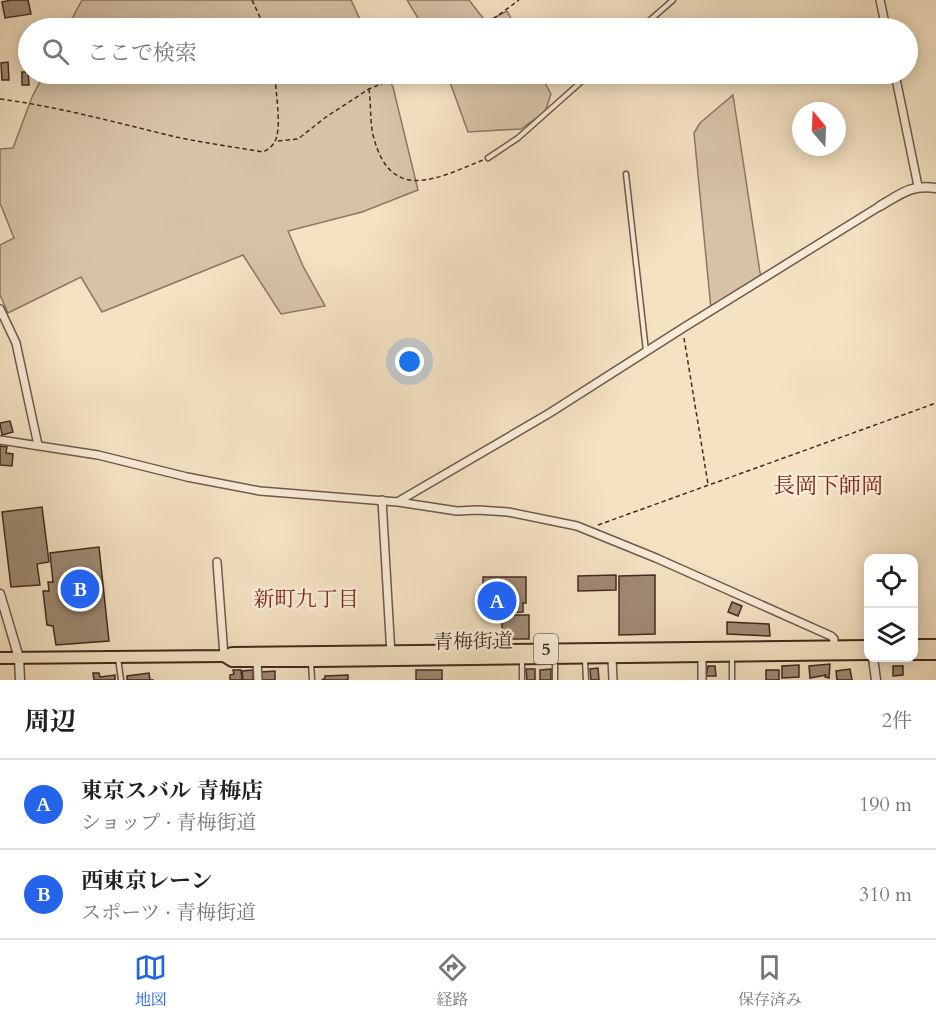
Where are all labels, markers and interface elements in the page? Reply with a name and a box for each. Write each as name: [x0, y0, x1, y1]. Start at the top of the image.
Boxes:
search box: [18, 18, 918, 84]
icon: search: [39, 35, 72, 68]
text: ここで検索: [87, 38, 197, 68]
north arrow: [792, 102, 846, 156]
your location: [395, 347, 424, 376]
district label: 長岡下師岡: [773, 471, 883, 501]
map controls: [864, 554, 918, 662]
button: locate: [864, 554, 918, 608]
pin: B: [60, 566, 100, 612]
pin: A: [478, 578, 516, 624]
district label: 新町九丁目: [254, 585, 359, 614]
button: layers: [864, 608, 918, 662]
street label: 青梅街道: [433, 627, 513, 656]
road number: 5: [534, 634, 558, 664]
text: 周辺: [24, 704, 76, 739]
text: 2件: [882, 707, 912, 734]
text: 東京スバル 青梅店: [81, 776, 263, 806]
text: A: [36, 791, 51, 818]
text: 190 m: [859, 791, 912, 818]
text: ショップ · 青梅街道: [81, 809, 256, 836]
text: 西東京レーン: [81, 866, 213, 896]
text: B: [36, 881, 51, 908]
text: 310 m: [859, 881, 912, 908]
text: スポーツ · 青梅街道: [81, 899, 256, 926]
tab: 地図: [134, 951, 167, 1011]
tab: 経路: [436, 951, 469, 1011]
tab: 保存済み: [738, 951, 802, 1011]

